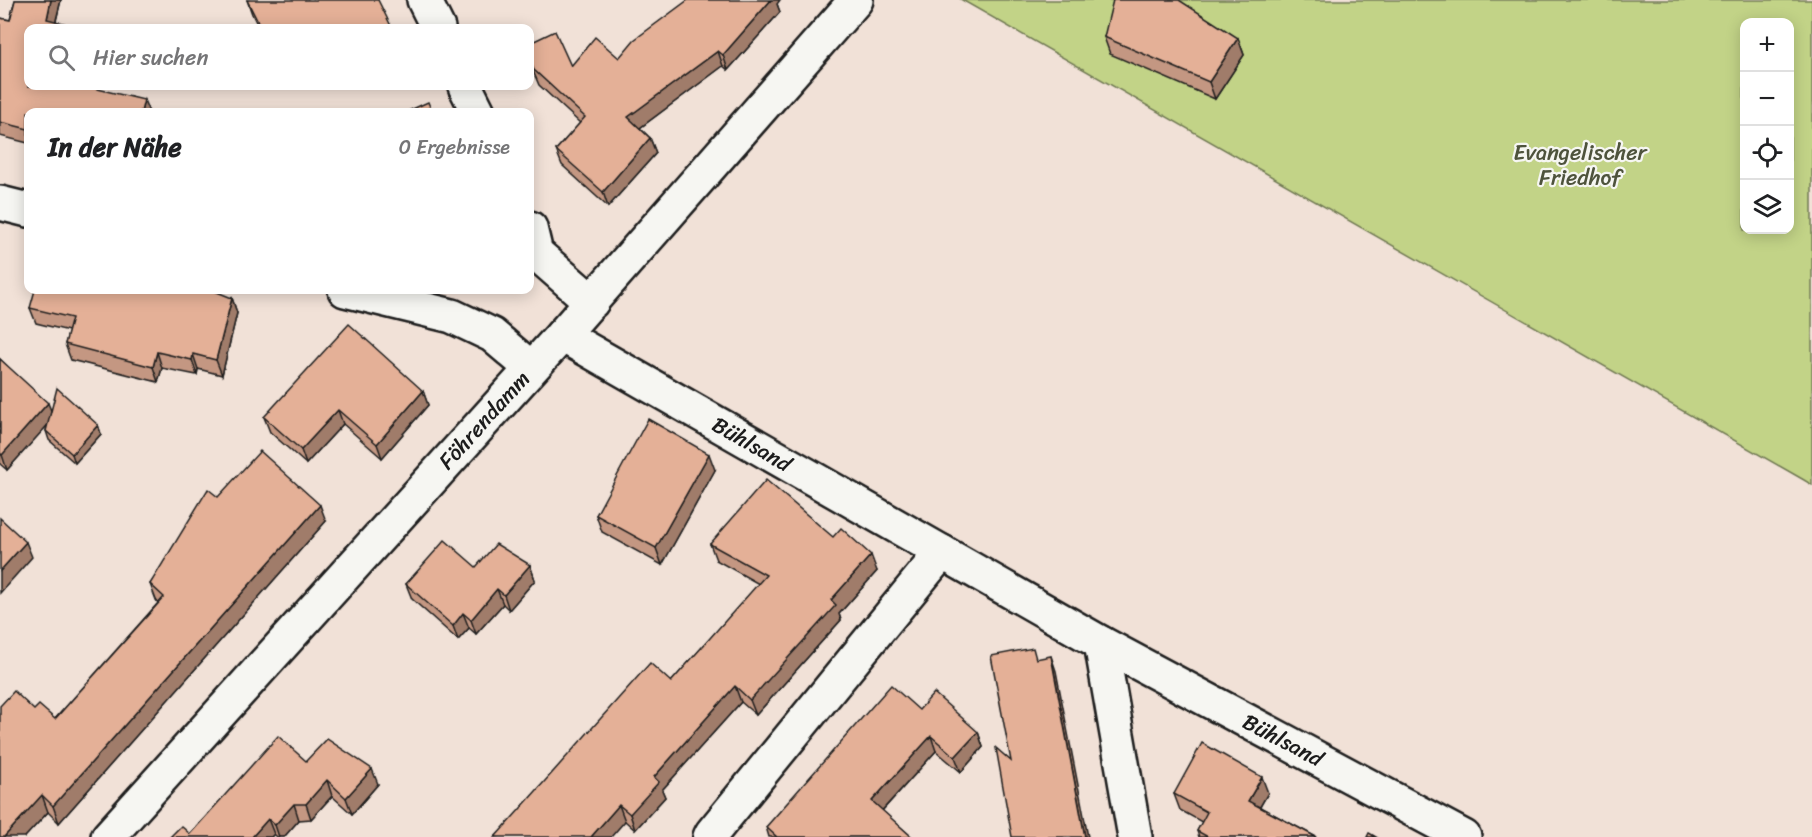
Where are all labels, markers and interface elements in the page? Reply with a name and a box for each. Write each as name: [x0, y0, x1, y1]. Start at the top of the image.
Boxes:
map controls: [1740, 18, 1794, 234]
button: +: [1740, 18, 1794, 72]
search box: [24, 24, 534, 90]
text: Hier suchen: [93, 38, 208, 77]
icon: search: [45, 41, 78, 74]
button: −: [1740, 72, 1794, 126]
text: In der Nähe: [48, 124, 182, 170]
button: locate: [1740, 126, 1794, 180]
text: 0 Ergebnisse: [398, 130, 510, 165]
park label: Evangelischer Friedhof: [1513, 133, 1649, 197]
button: layers: [1740, 180, 1794, 234]
street label: Föhrendamm: [428, 361, 540, 479]
street label: Bühlsand: [705, 405, 801, 483]
street label: Bühlsand: [1235, 702, 1332, 778]

